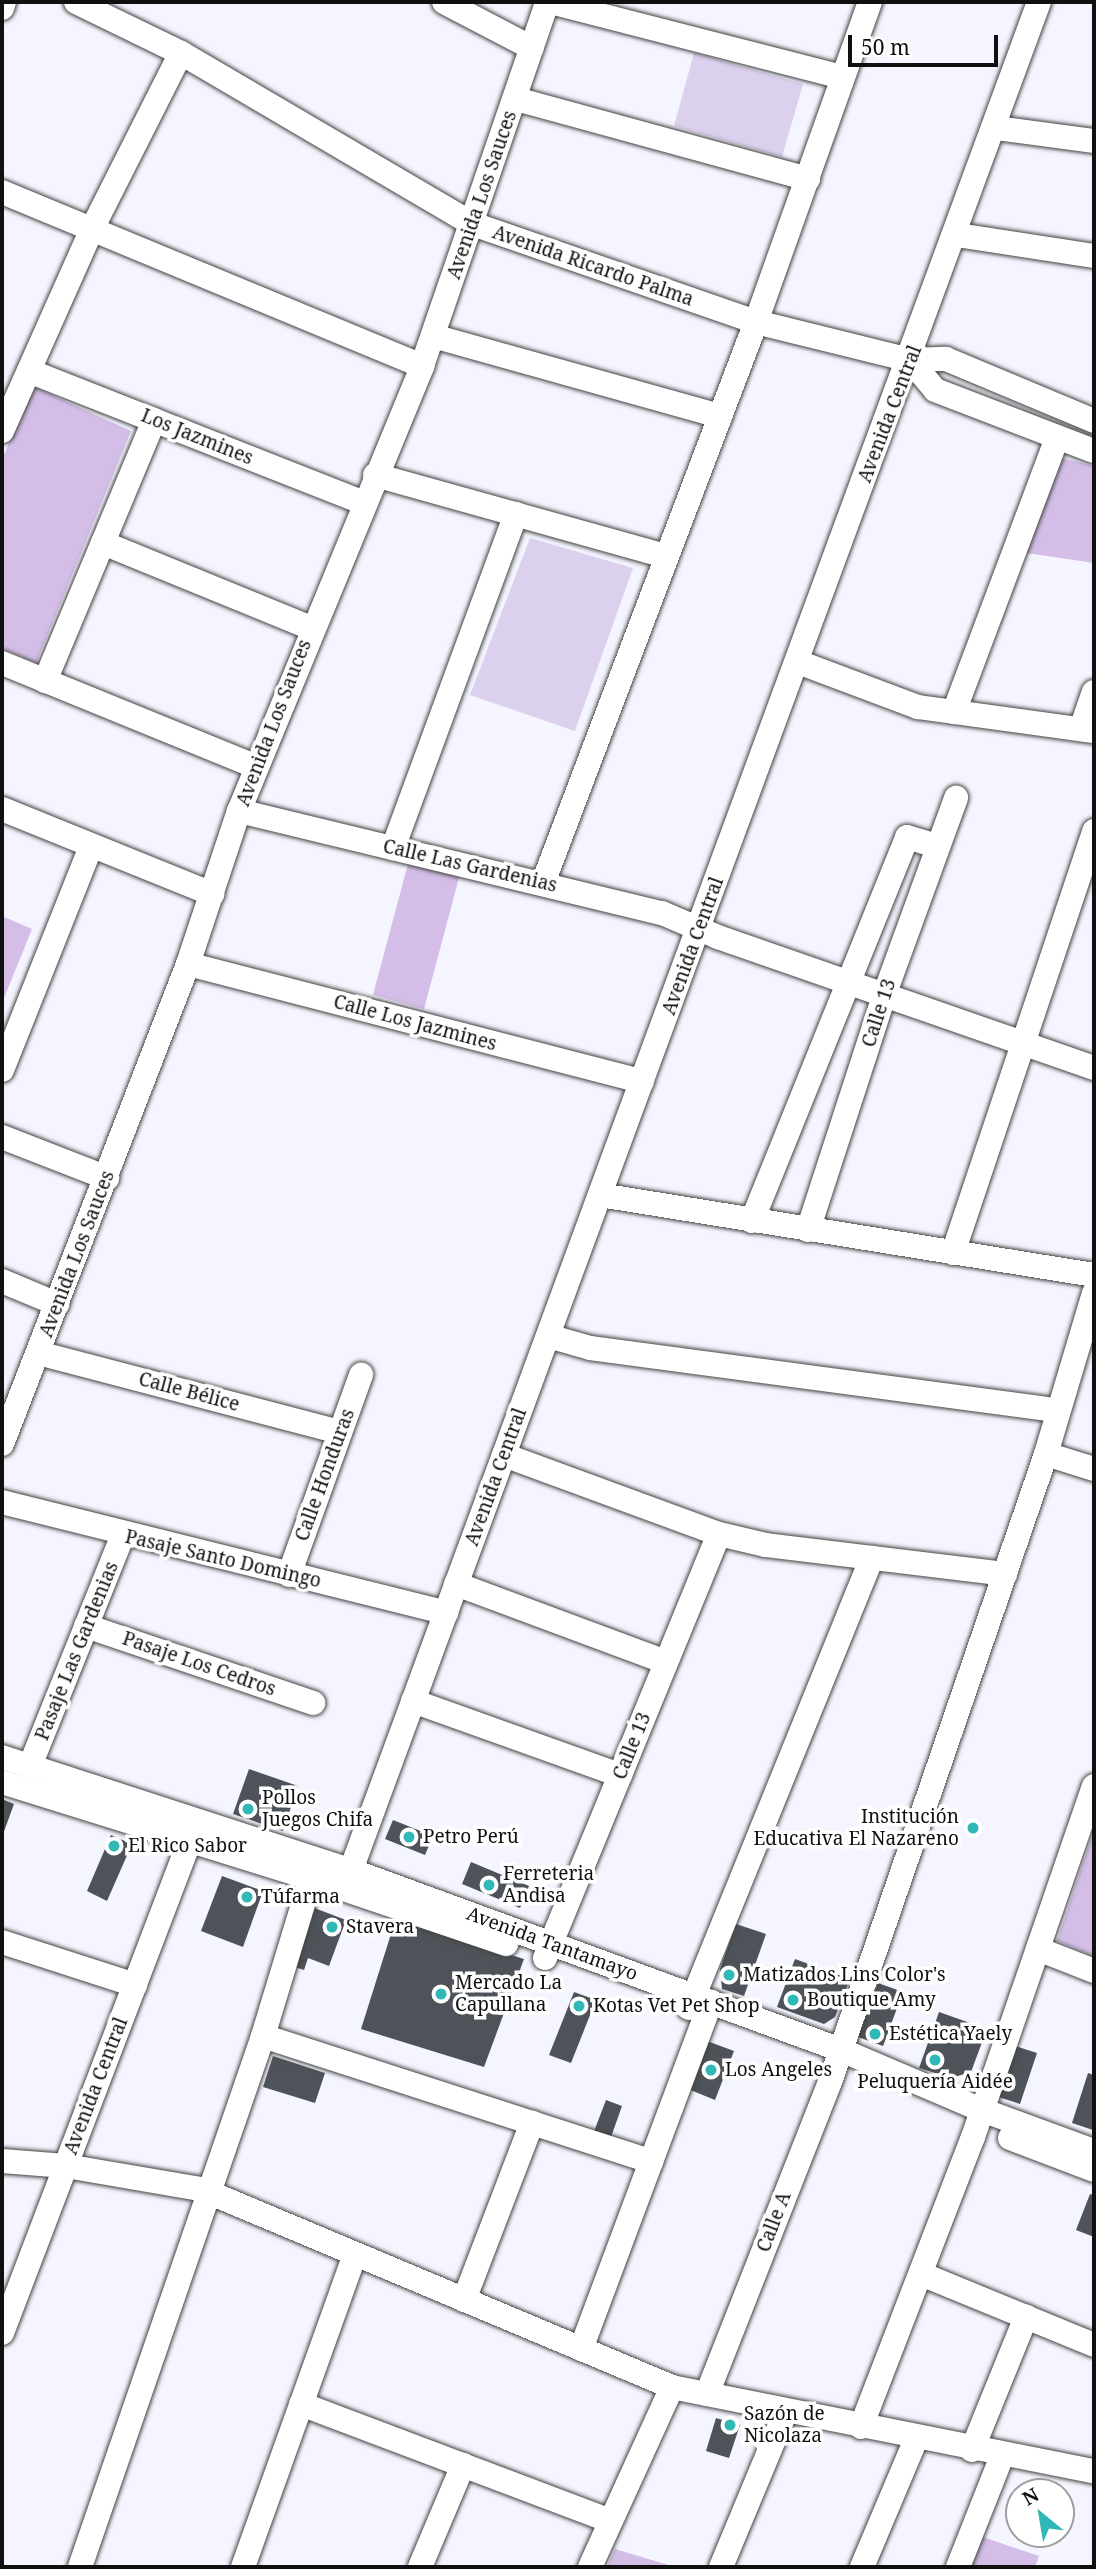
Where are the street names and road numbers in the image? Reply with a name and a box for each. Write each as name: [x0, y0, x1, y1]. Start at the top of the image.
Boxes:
street label: Avenida Los Sauces: [442, 108, 522, 282]
street label: Avenida Ricardo Palma: [490, 221, 696, 311]
street label: Avenida Central: [853, 342, 927, 486]
street label: Los Jazmines: [138, 404, 256, 470]
street label: Avenida Los Sauces: [232, 637, 316, 809]
street label: Calle Las Gardenias: [381, 835, 559, 897]
street label: Avenida Central: [657, 874, 729, 1018]
street label: Calle 13: [857, 976, 901, 1050]
street label: Calle Los Jazmines: [331, 990, 499, 1056]
street label: Avenida Los Sauces: [35, 1168, 119, 1340]
street label: Calle Bélice: [136, 1368, 242, 1416]
street label: Avenida Central: [460, 1405, 532, 1549]
street label: Calle Honduras: [291, 1406, 359, 1544]
street label: Pasaje Santo Domingo: [123, 1525, 323, 1593]
street label: Pasaje Las Gardenias: [31, 1558, 123, 1744]
street label: Pasaje Los Cedros: [119, 1627, 279, 1701]
street label: Calle 13: [608, 1709, 656, 1783]
street label: Avenida Tantamayo: [463, 1902, 641, 1986]
street label: Avenida Central: [59, 2014, 133, 2158]
street label: Calle A: [752, 2189, 796, 2255]

